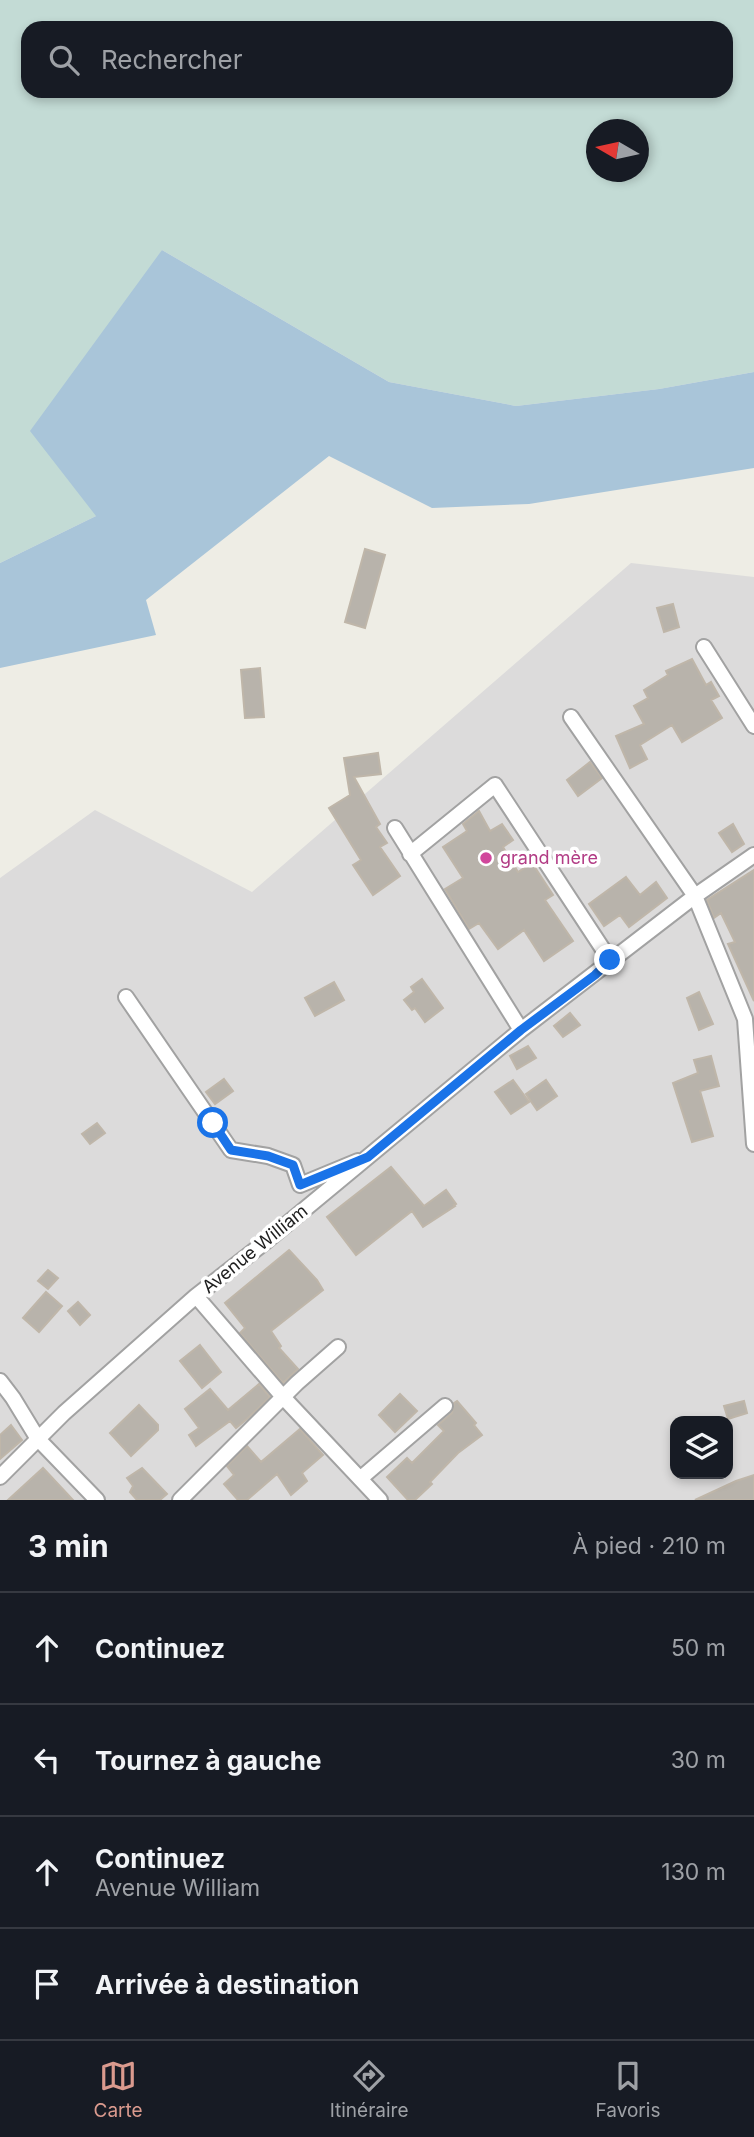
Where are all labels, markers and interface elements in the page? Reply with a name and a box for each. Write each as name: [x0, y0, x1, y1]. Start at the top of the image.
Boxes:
search box: [21, 21, 733, 98]
icon: search: [45, 41, 83, 79]
text: Rechercher: [101, 44, 242, 75]
north arrow: [586, 119, 649, 182]
place label: grand mère: [500, 847, 598, 868]
marker: grand mère: [478, 850, 494, 866]
route end: [594, 944, 625, 975]
route start: [197, 1107, 228, 1138]
street label: Avenue William: [198, 1200, 312, 1297]
map controls: [670, 1416, 733, 1479]
button: layers: [670, 1416, 733, 1479]
text: 3 min: [28, 1528, 109, 1564]
text: À pied · 210 m: [572, 1532, 726, 1560]
icon: ahead: [28, 1629, 66, 1667]
text: Continuez: [95, 1633, 225, 1664]
text: 50 m: [671, 1634, 726, 1662]
icon: left: [28, 1741, 66, 1779]
text: Tournez à gauche: [95, 1745, 321, 1776]
text: 30 m: [671, 1746, 726, 1774]
text: Continuez: [95, 1843, 225, 1874]
icon: ahead: [28, 1853, 66, 1891]
text: 130 m: [661, 1858, 726, 1886]
text: Avenue William: [95, 1874, 260, 1902]
icon: arrive: [28, 1965, 66, 2003]
text: Arrivée à destination: [95, 1969, 360, 2000]
tab: Carte: [94, 2057, 143, 2122]
tab: Itinéraire: [330, 2057, 409, 2122]
tab: Favoris: [596, 2057, 660, 2122]

